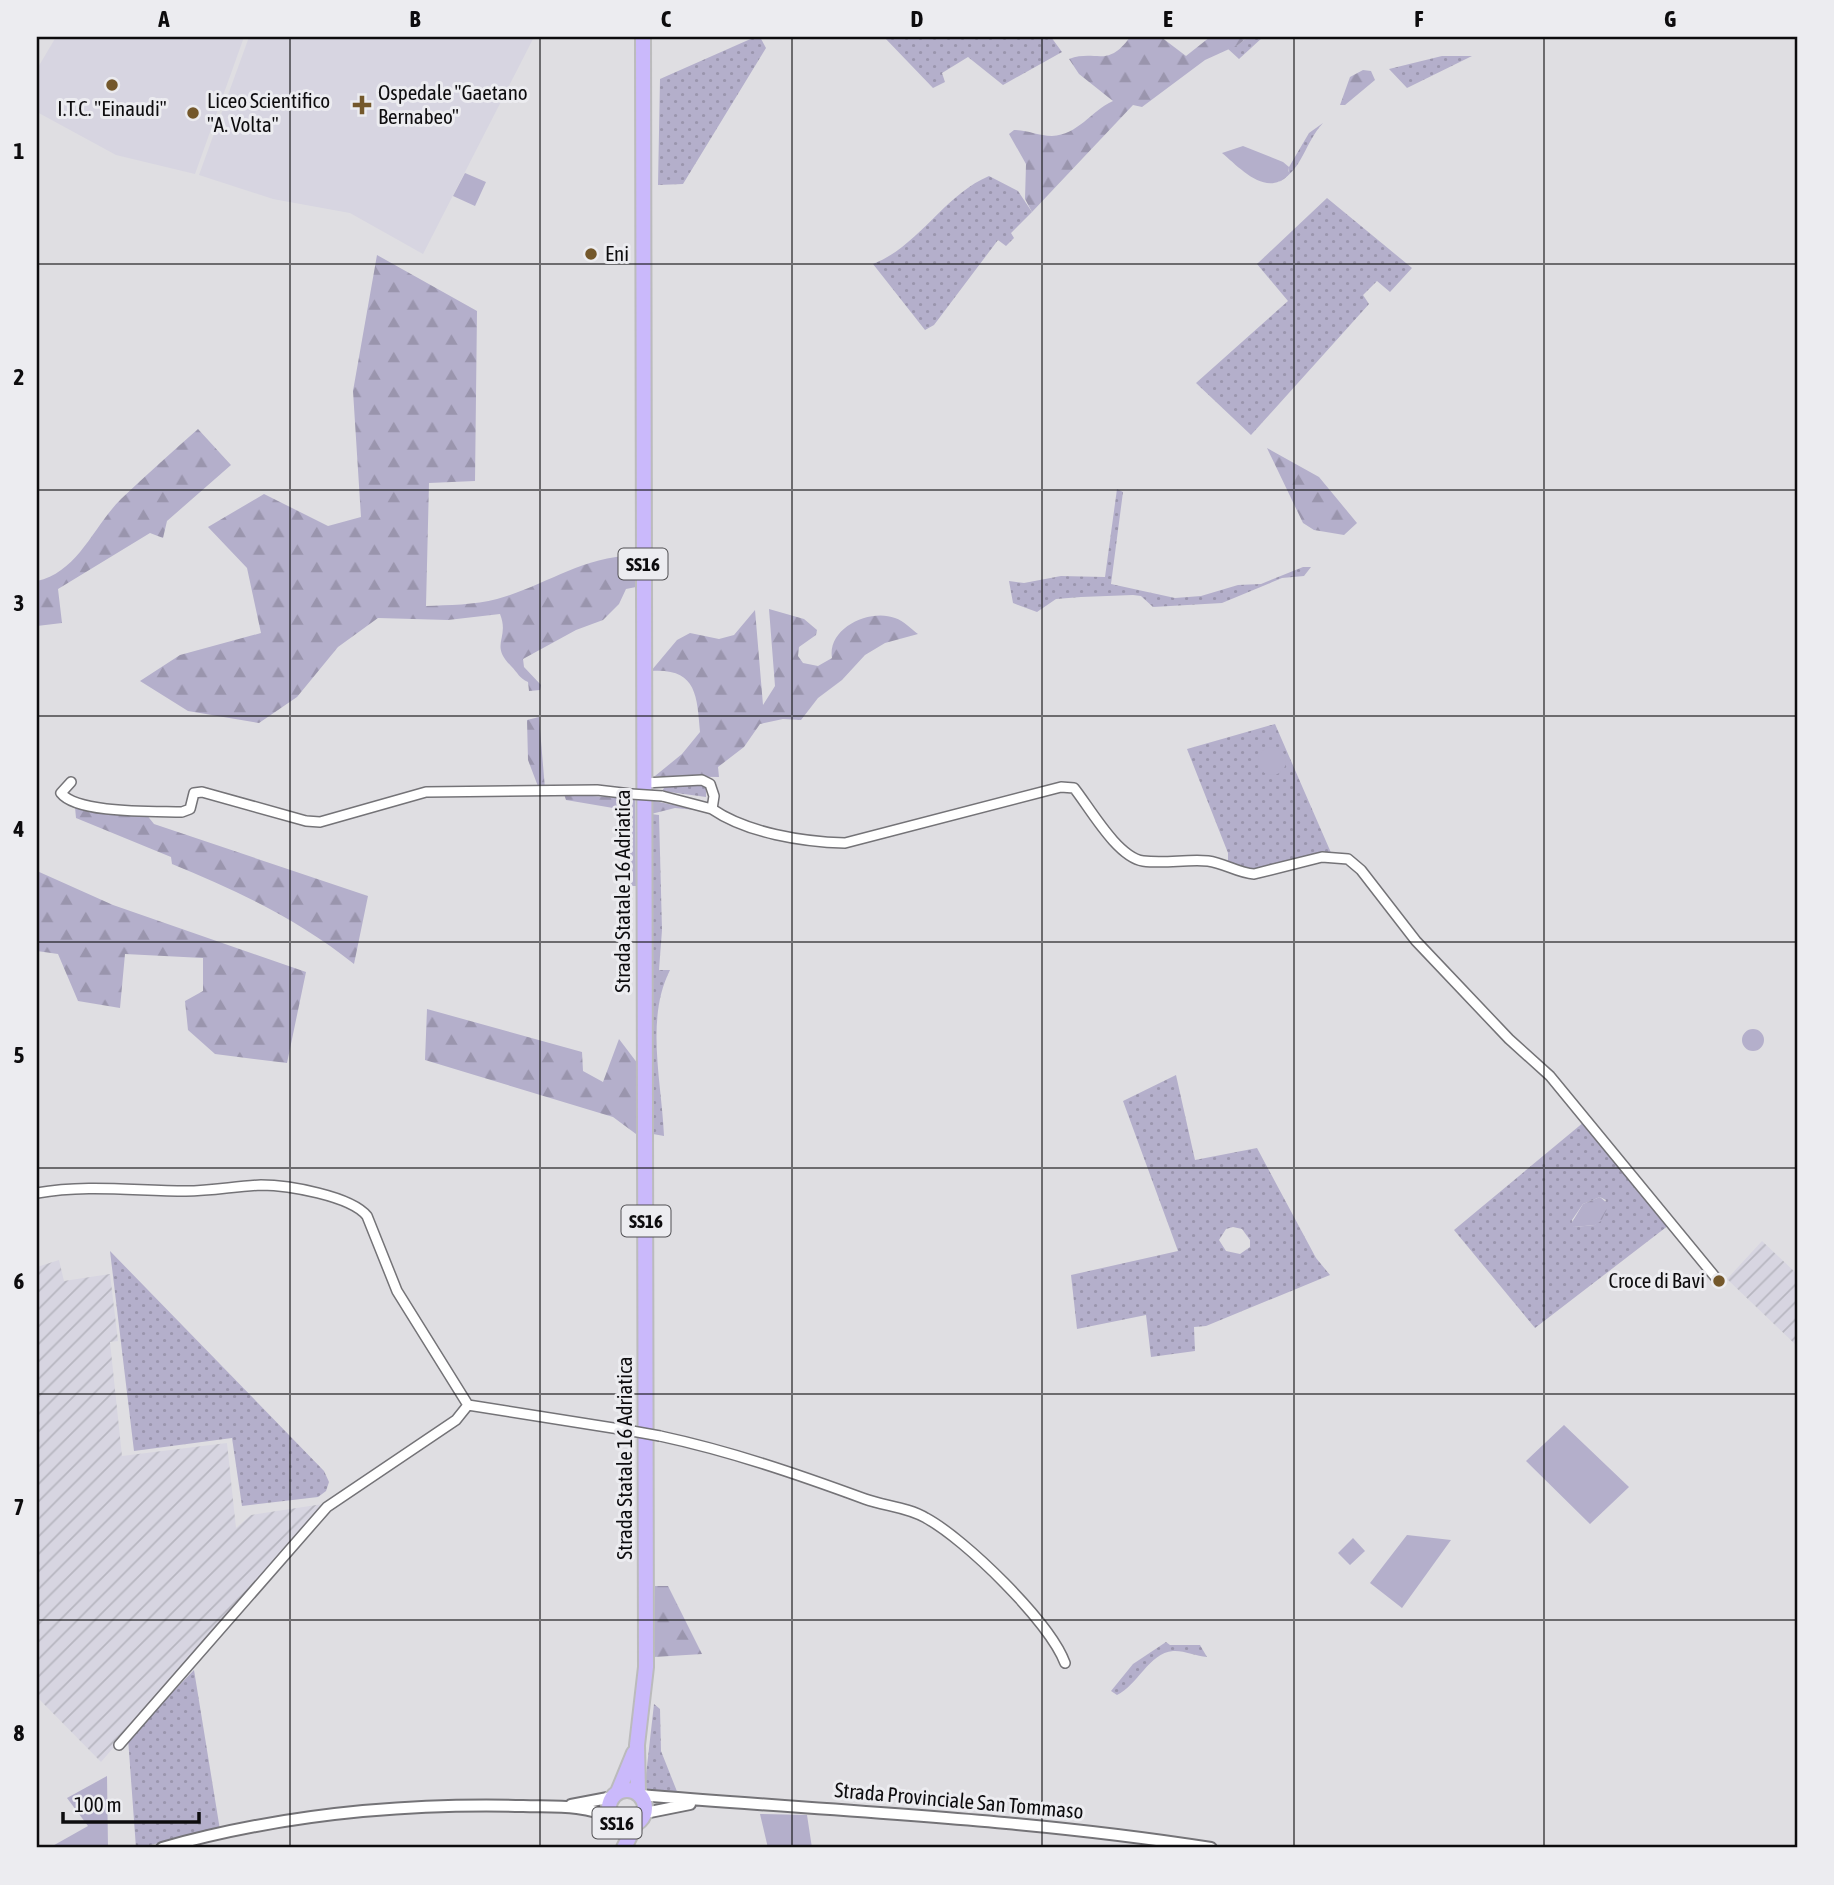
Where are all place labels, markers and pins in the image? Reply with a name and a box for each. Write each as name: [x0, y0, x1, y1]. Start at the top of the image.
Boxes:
marker: I.T.C. "Einaudi": [104, 77, 120, 93]
place label: Ospedale "Gaetano Bernabeo": [378, 80, 528, 128]
place label: Liceo Scientifico "A. Volta": [207, 88, 330, 136]
marker: Ospedale "Gaetano Bernabeo": [352, 95, 372, 115]
place label: I.T.C. "Einaudi": [57, 96, 167, 120]
marker: Liceo Scientifico "A. Volta": [185, 105, 201, 121]
place label: Eni: [605, 241, 629, 265]
marker: Eni: [583, 246, 599, 262]
place label: Croce di Bavi: [1608, 1268, 1705, 1292]
marker: Croce di Bavi: [1711, 1273, 1727, 1289]

